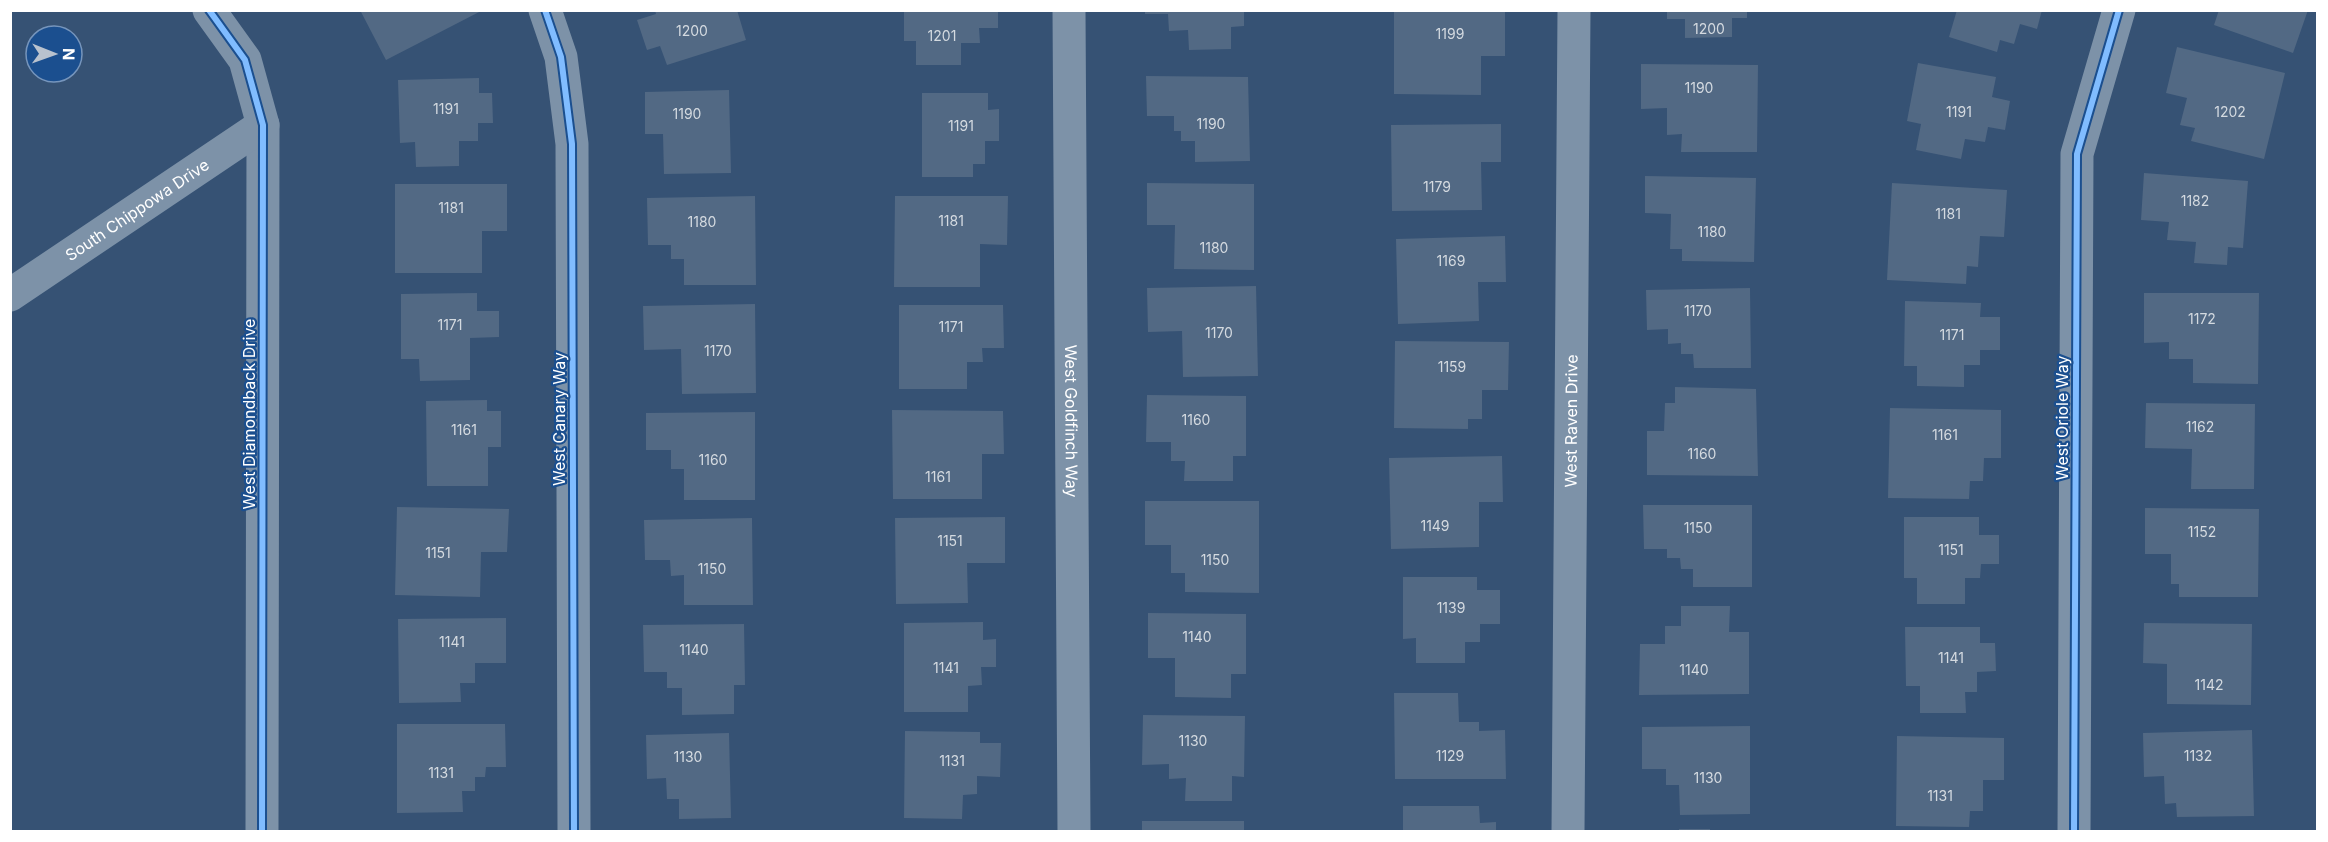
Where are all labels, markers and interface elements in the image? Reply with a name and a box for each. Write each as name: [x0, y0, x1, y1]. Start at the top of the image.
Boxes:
house number: 1200: [1693, 20, 1725, 37]
house number: 1200: [676, 22, 708, 39]
north arrow: [24, 24, 84, 84]
house number: 1199: [1436, 25, 1464, 42]
house number: 1201: [928, 27, 956, 44]
text: N: [59, 48, 79, 61]
house number: 1190: [1685, 79, 1713, 96]
house number: 1191: [433, 100, 459, 117]
house number: 1191: [1946, 103, 1972, 120]
house number: 1202: [2214, 103, 2246, 120]
house number: 1190: [673, 105, 701, 122]
house number: 1190: [1197, 115, 1225, 132]
house number: 1191: [948, 117, 974, 134]
street label: South Chippowa Drive: [61, 154, 213, 265]
house number: 1179: [1423, 178, 1451, 195]
house number: 1182: [2181, 192, 2209, 209]
house number: 1181: [438, 199, 464, 216]
house number: 1181: [1935, 205, 1961, 222]
house number: 1181: [938, 212, 964, 229]
house number: 1180: [688, 213, 716, 230]
house number: 1180: [1698, 223, 1726, 240]
house number: 1180: [1200, 239, 1228, 256]
house number: 1169: [1437, 252, 1465, 269]
house number: 1170: [1684, 302, 1712, 319]
house number: 1172: [2188, 310, 2216, 327]
house number: 1171: [437, 316, 463, 333]
house number: 1171: [938, 318, 964, 335]
street label: West Diamondback Drive: [239, 319, 259, 509]
house number: 1170: [1205, 324, 1233, 341]
house number: 1171: [1939, 326, 1965, 343]
house number: 1170: [704, 342, 732, 359]
street label: West Goldfinch Way: [1061, 345, 1082, 497]
street label: West Canary Way: [549, 352, 569, 486]
street label: West Raven Drive: [1561, 354, 1581, 488]
street label: West Oriole Way: [2052, 356, 2072, 480]
house number: 1159: [1438, 358, 1466, 375]
house number: 1160: [1182, 411, 1210, 428]
house number: 1162: [2186, 418, 2214, 435]
house number: 1161: [451, 421, 477, 438]
house number: 1161: [1932, 426, 1958, 443]
house number: 1160: [1688, 445, 1716, 462]
house number: 1160: [699, 451, 727, 468]
house number: 1161: [925, 468, 951, 485]
house number: 1149: [1420, 517, 1450, 534]
house number: 1150: [1684, 519, 1712, 536]
house number: 1152: [2188, 523, 2216, 540]
house number: 1151: [937, 532, 963, 549]
house number: 1151: [1938, 541, 1964, 558]
house number: 1151: [425, 544, 451, 561]
house number: 1150: [1201, 551, 1229, 568]
house number: 1150: [698, 560, 726, 577]
house number: 1139: [1437, 599, 1465, 616]
house number: 1140: [1182, 628, 1212, 645]
house number: 1141: [439, 633, 465, 650]
house number: 1140: [679, 641, 709, 658]
house number: 1141: [1938, 649, 1964, 666]
house number: 1141: [933, 659, 959, 676]
house number: 1140: [1679, 661, 1709, 678]
house number: 1142: [2195, 676, 2223, 693]
house number: 1130: [1179, 732, 1207, 749]
house number: 1129: [1436, 747, 1464, 764]
house number: 1132: [2184, 747, 2212, 764]
house number: 1130: [674, 748, 702, 765]
house number: 1131: [939, 752, 965, 769]
house number: 1131: [428, 764, 454, 781]
house number: 1130: [1694, 769, 1722, 786]
house number: 1131: [1927, 787, 1953, 804]

